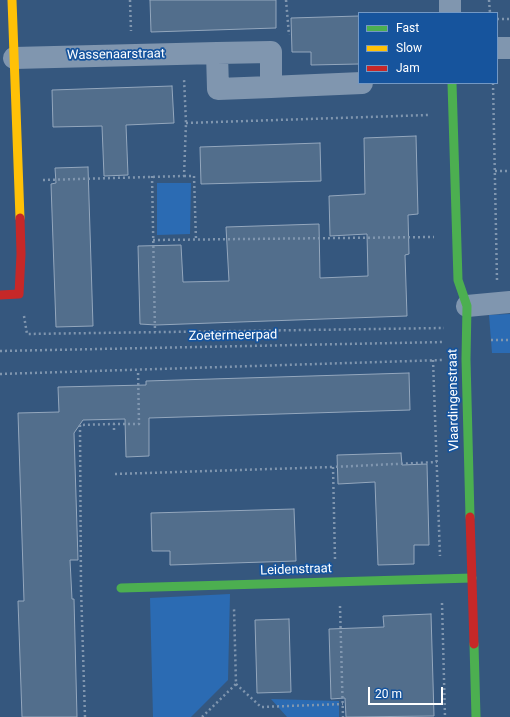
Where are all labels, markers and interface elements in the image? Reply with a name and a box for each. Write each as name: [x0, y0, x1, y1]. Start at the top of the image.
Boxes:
legend: [358, 12, 498, 84]
text: Fast: [396, 21, 419, 35]
text: Slow: [396, 41, 422, 55]
street label: Wassenaarstraat: [67, 46, 165, 64]
text: Jam: [396, 61, 420, 75]
street label: Zoetermeerpad: [188, 327, 278, 345]
street label: Vlaardingenstraat: [445, 349, 463, 451]
street label: Leidenstraat: [260, 561, 332, 579]
scale bar: [370, 679, 445, 705]
text: 20 m: [375, 687, 402, 701]

